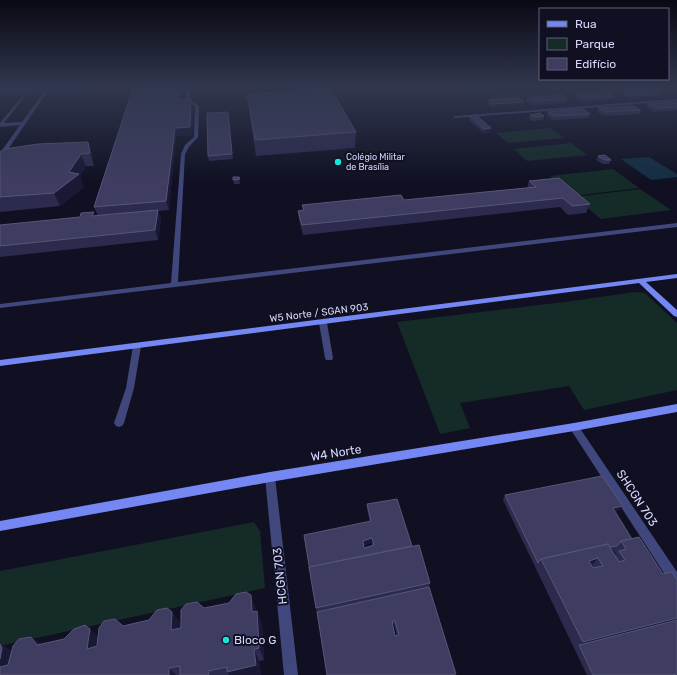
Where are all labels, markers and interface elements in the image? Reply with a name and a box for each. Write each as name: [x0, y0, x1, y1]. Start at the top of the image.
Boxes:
legend: [539, 8, 669, 80]
text: Rua: [575, 17, 597, 31]
text: Parque: [575, 37, 615, 51]
text: Edifício: [575, 57, 616, 71]
place label: Colégio Militar de Brasília: [346, 152, 405, 172]
marker: Colégio Militar de Brasília: [333, 157, 343, 167]
street label: W5 Norte / SGAN 903: [269, 301, 369, 325]
street label: W4 Norte: [310, 442, 363, 464]
street label: SHCGN 703: [614, 467, 660, 529]
street label: HCGN 703: [270, 547, 290, 605]
place label: Bloco G: [234, 633, 276, 647]
marker: Bloco G: [221, 635, 231, 645]

